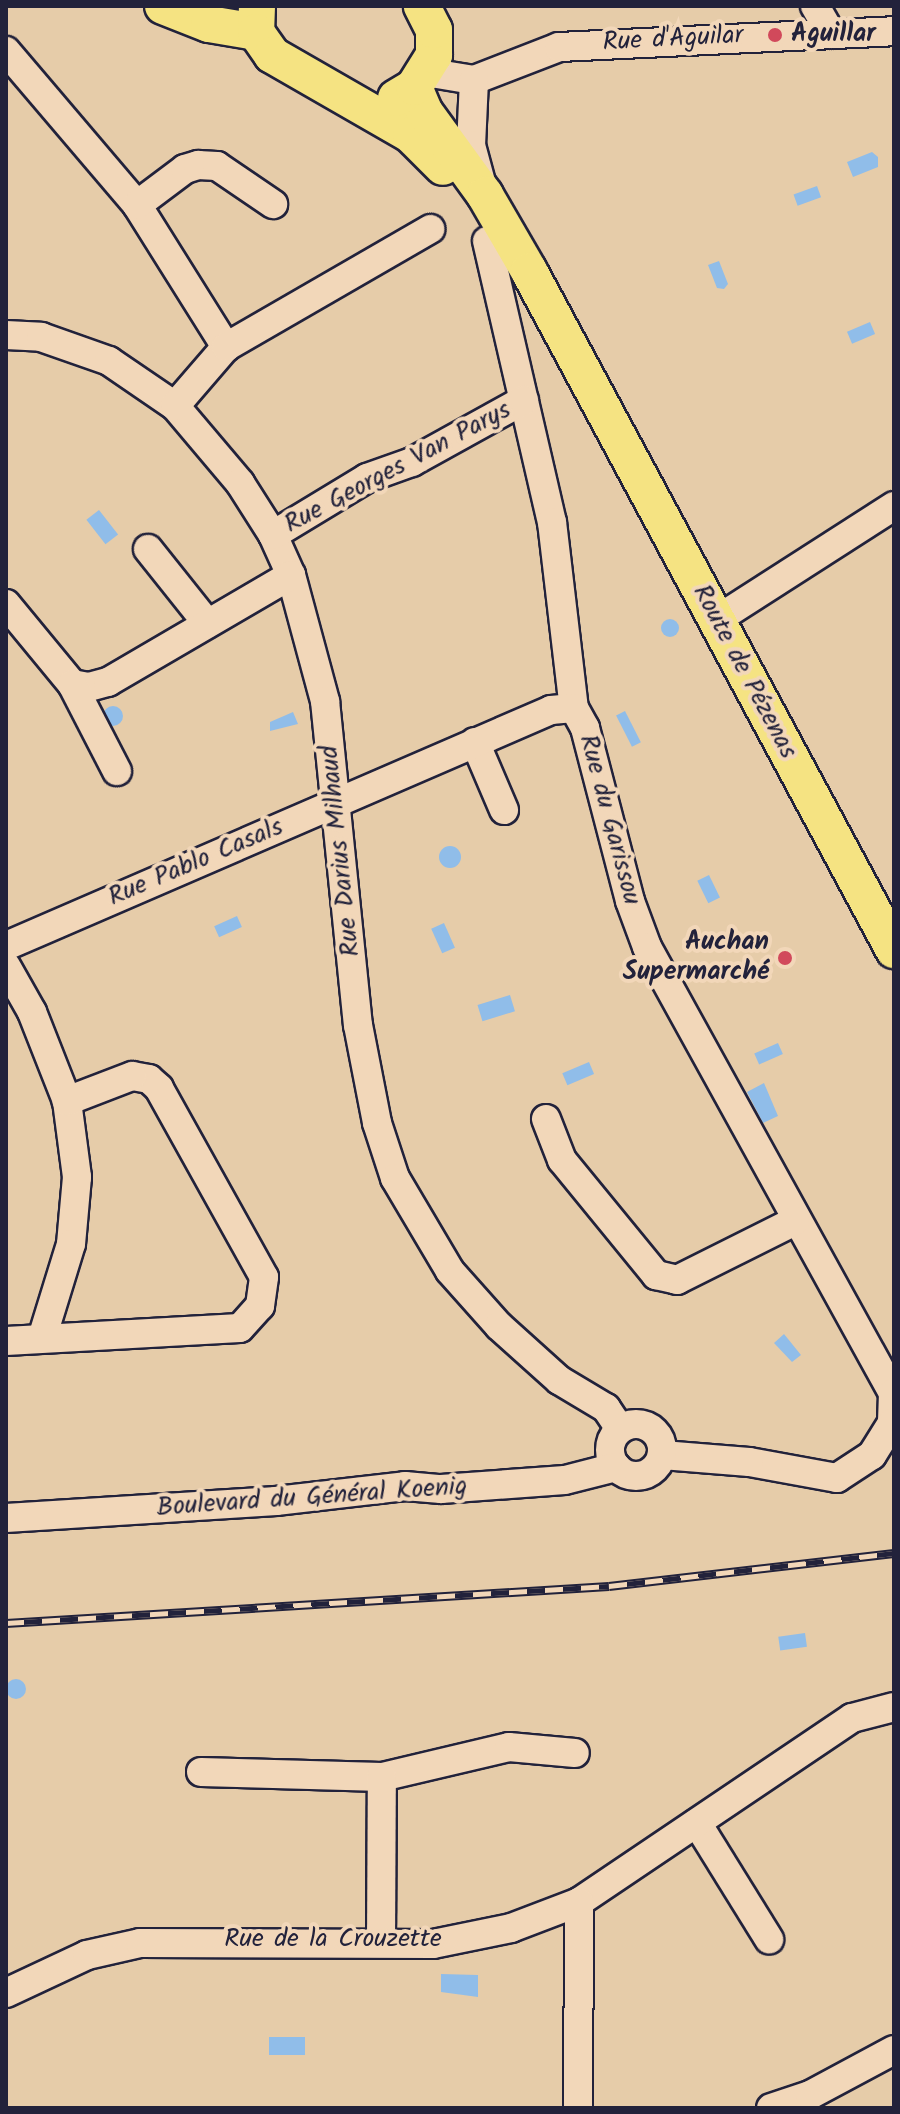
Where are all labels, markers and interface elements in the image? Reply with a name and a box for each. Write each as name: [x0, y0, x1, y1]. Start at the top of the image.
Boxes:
place label: Aguillar: [791, 19, 876, 51]
street label: Rue d'Aguilar: [602, 21, 744, 59]
marker: Aguillar: [766, 26, 784, 44]
street label: Rue Georges Van Parys: [279, 395, 517, 541]
street label: Route de Pézenas: [685, 580, 803, 764]
street label: Rue du Garissou: [571, 731, 647, 909]
street label: Rue Darius Milhaud: [314, 744, 368, 958]
street label: Rue Pablo Casals: [104, 812, 288, 914]
place label: Auchan Supermarché: [623, 927, 769, 988]
marker: Auchan Supermarché: [776, 949, 794, 967]
street label: Boulevard du Général Koenig: [156, 1472, 468, 1524]
street label: Rue de la Crouzette: [224, 1924, 442, 1956]

